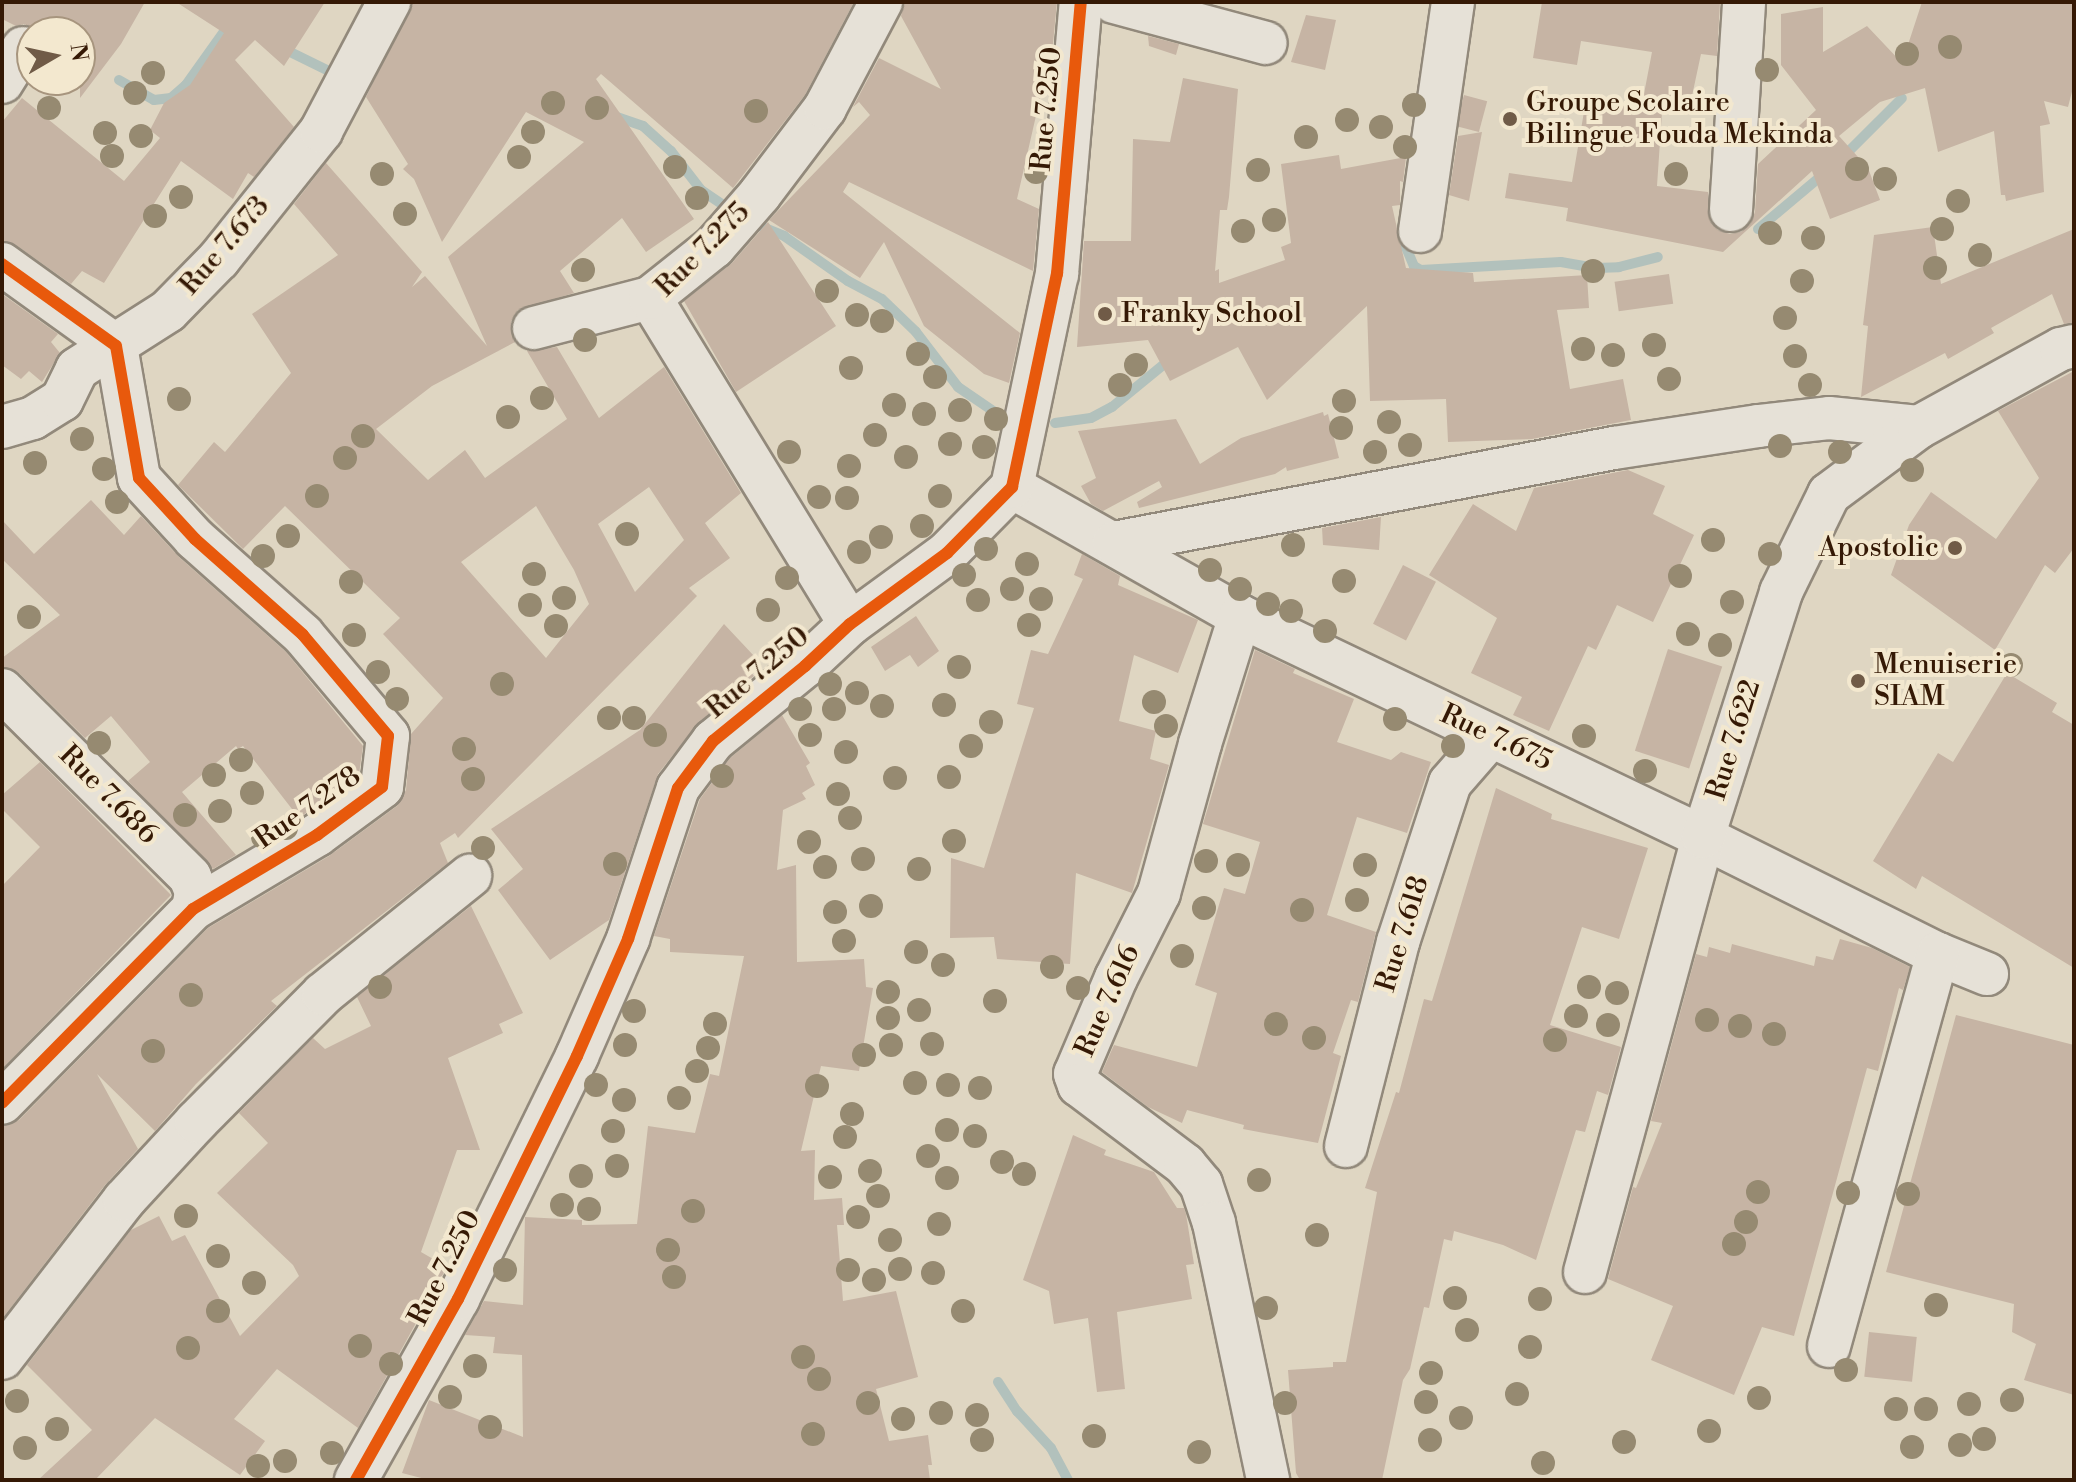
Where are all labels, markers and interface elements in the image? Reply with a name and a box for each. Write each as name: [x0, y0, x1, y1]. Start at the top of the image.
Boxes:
north arrow: [16, 16, 96, 96]
text: N: [64, 42, 93, 63]
street label: Rue 7.250: [1025, 45, 1069, 173]
place label: Groupe Scolaire Bilingue Fouda Mekinda: [1526, 86, 1833, 152]
marker: Groupe Scolaire Bilingue Fouda Mekinda: [1501, 110, 1519, 128]
street label: Rue 7.673: [173, 190, 277, 302]
street label: Rue 7.275: [649, 196, 757, 304]
place label: Franky School: [1121, 297, 1302, 331]
marker: Franky School: [1096, 305, 1114, 323]
place label: Apostolic: [1818, 531, 1939, 565]
marker: Apostolic: [1946, 539, 1964, 557]
street label: Rue 7.250: [699, 620, 817, 726]
place label: Menuiserie SIAM: [1874, 648, 2017, 714]
marker: Menuiserie SIAM: [1849, 672, 1867, 690]
street label: Rue 7.622: [1700, 676, 1768, 804]
street label: Rue 7.675: [1435, 698, 1557, 778]
street label: Rue 7.686: [52, 739, 164, 851]
street label: Rue 7.278: [249, 759, 367, 857]
street label: Rue 7.618: [1369, 872, 1437, 996]
street label: Rue 7.616: [1068, 940, 1148, 1062]
street label: Rue 7.250: [402, 1205, 488, 1331]

